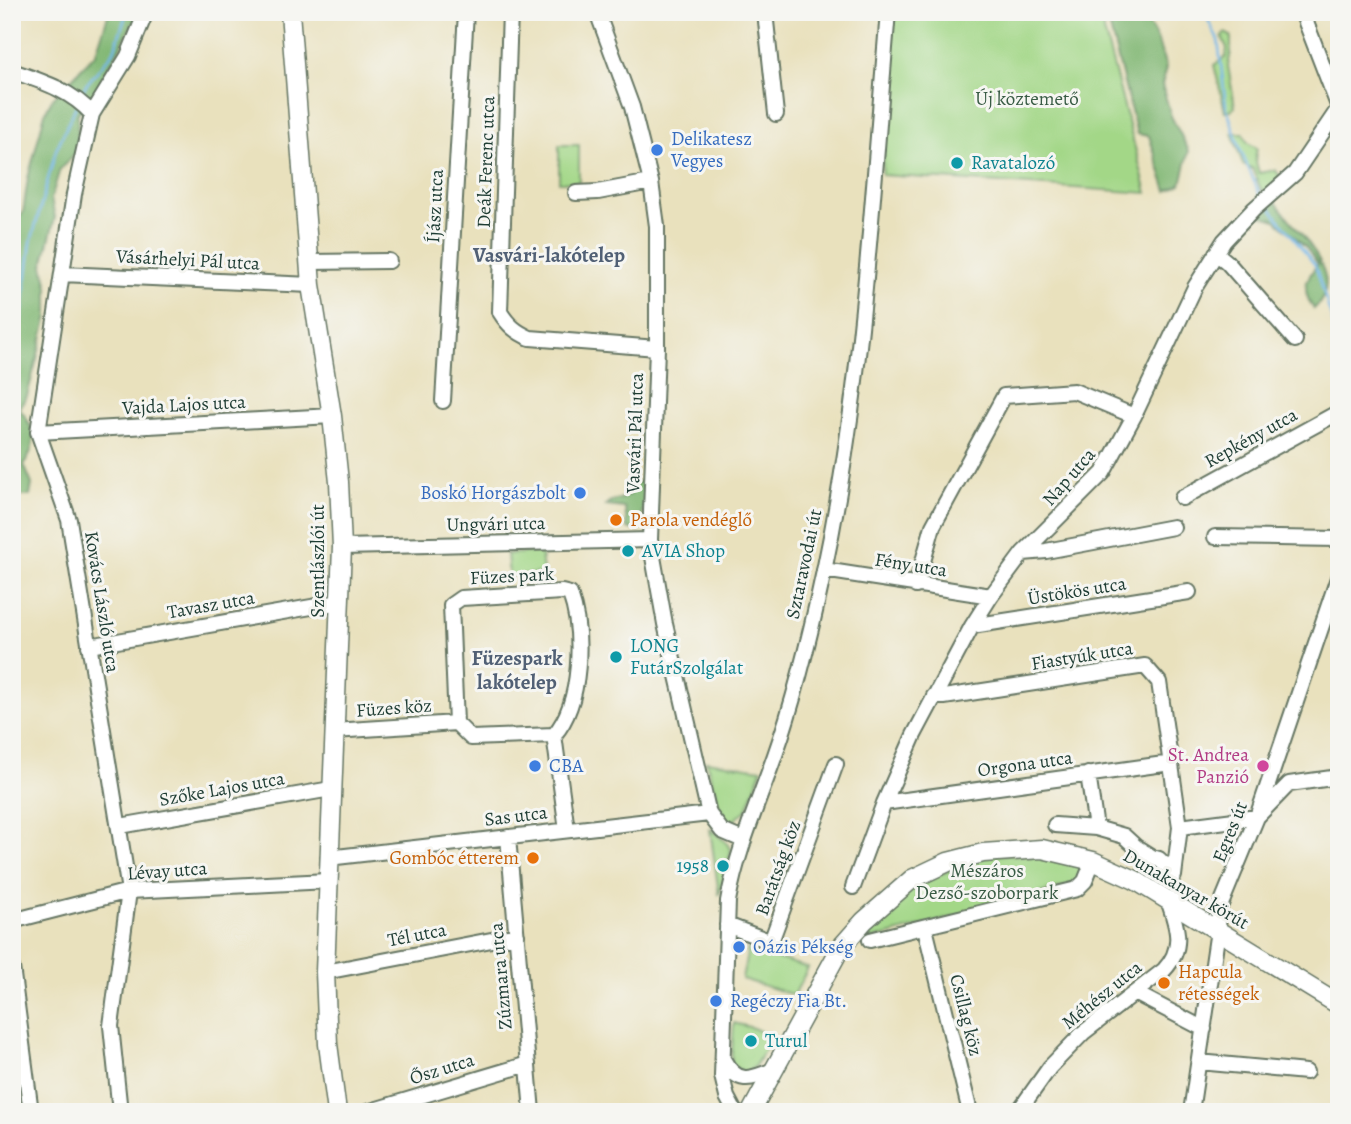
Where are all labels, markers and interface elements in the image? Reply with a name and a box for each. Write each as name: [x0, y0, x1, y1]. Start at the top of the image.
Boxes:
park label: Új köztemető: [975, 86, 1079, 112]
street label: Deák Ferenc utca: [471, 95, 501, 229]
place label: Delikatesz Vegyes: [670, 126, 752, 174]
marker: Delikatesz Vegyes: [649, 142, 665, 158]
place label: Ravatalozó: [971, 150, 1055, 176]
marker: Ravatalozó: [949, 155, 965, 171]
street label: Íjász utca: [420, 168, 450, 244]
district label: Vasvári-lakótelep: [472, 241, 625, 269]
street label: Vásárhelyi Pál utca: [114, 243, 261, 277]
street label: Vasvári Pál utca: [620, 372, 650, 495]
street label: Vajda Lajos utca: [120, 389, 247, 421]
street label: Repkény utca: [1200, 402, 1302, 474]
street label: Nap utca: [1036, 442, 1102, 512]
place label: Boskó Horgászbolt: [420, 480, 566, 506]
marker: Boskó Horgászbolt: [572, 485, 588, 501]
street label: Szentlászlói út: [305, 504, 331, 618]
place label: Parola vendéglő: [630, 507, 752, 533]
street label: Sztaravodai út: [780, 507, 828, 621]
street label: Ungvári utca: [446, 510, 546, 538]
marker: Parola vendéglő: [608, 512, 624, 528]
street label: Kovács László utca: [78, 529, 126, 675]
place label: AVIA Shop: [641, 538, 725, 564]
marker: AVIA Shop: [620, 543, 636, 559]
street label: Fény utca: [873, 546, 949, 584]
street label: Füzes park: [469, 561, 555, 591]
street label: Üstökös utca: [1026, 570, 1128, 612]
street label: Tavasz utca: [165, 585, 257, 625]
place label: LONG FutárSzolgálat: [630, 633, 743, 681]
street label: Fiastyúk utca: [1029, 635, 1135, 677]
district label: Füzespark lakótelep: [471, 644, 563, 696]
marker: LONG FutárSzolgálat: [608, 649, 624, 665]
street label: Füzes köz: [355, 692, 433, 724]
place label: St. Andrea Panzió: [1168, 742, 1249, 790]
street label: Orgona utca: [976, 744, 1074, 784]
place label: CBA: [549, 753, 584, 779]
marker: CBA: [527, 758, 543, 774]
marker: St. Andrea Panzió: [1255, 758, 1271, 774]
street label: Szőke Lajos utca: [157, 765, 287, 813]
street label: Egres út: [1206, 798, 1254, 866]
street label: Sas utca: [483, 799, 549, 833]
street label: Barátság köz: [749, 817, 807, 919]
street label: Dunakanyar körút: [1118, 842, 1254, 936]
place label: Gombóc étterem: [390, 845, 519, 871]
marker: Gombóc étterem: [525, 850, 541, 866]
place label: 1958: [676, 853, 709, 879]
street label: Lévay utca: [126, 855, 208, 887]
marker: 1958: [715, 858, 731, 874]
park label: Mészáros Dezső-szoborpark: [916, 858, 1059, 906]
street label: Tél utca: [385, 917, 449, 953]
street label: Zúzmara utca: [483, 921, 519, 1031]
place label: Oázis Pékség: [753, 934, 854, 960]
marker: Oázis Pékség: [731, 939, 747, 955]
street label: Méhész utca: [1056, 955, 1148, 1035]
place label: Hapcula rétességek: [1178, 959, 1260, 1007]
street label: Csillag köz: [943, 971, 989, 1059]
marker: Hapcula rétességek: [1156, 975, 1172, 991]
place label: Regéczy Fia Bt.: [730, 988, 847, 1014]
marker: Regéczy Fia Bt.: [708, 993, 724, 1009]
place label: Turul: [765, 1028, 808, 1054]
marker: Turul: [743, 1033, 759, 1049]
street label: Ősz utca: [406, 1047, 478, 1091]

